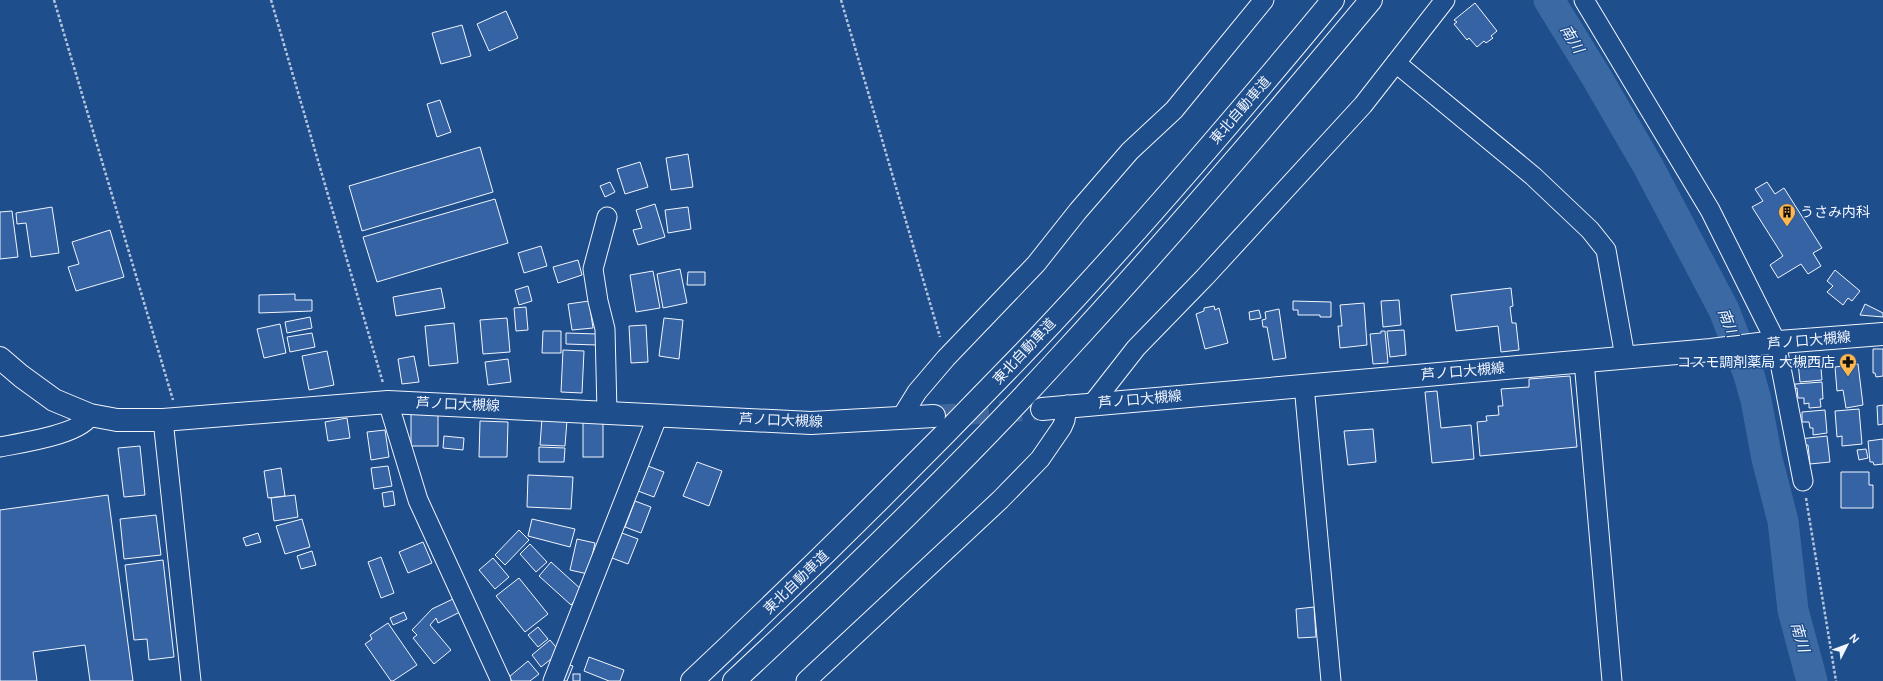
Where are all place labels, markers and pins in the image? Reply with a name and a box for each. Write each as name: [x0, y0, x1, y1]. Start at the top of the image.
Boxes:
building icon: うさみ内科: [1777, 202, 1797, 227]
place label: うさみ内科: [1800, 203, 1870, 221]
pharmacy icon: コスモ調剤薬局 大槻西店: [1838, 352, 1858, 377]
place label: コスモ調剤薬局 大槻西店: [1677, 353, 1835, 371]

